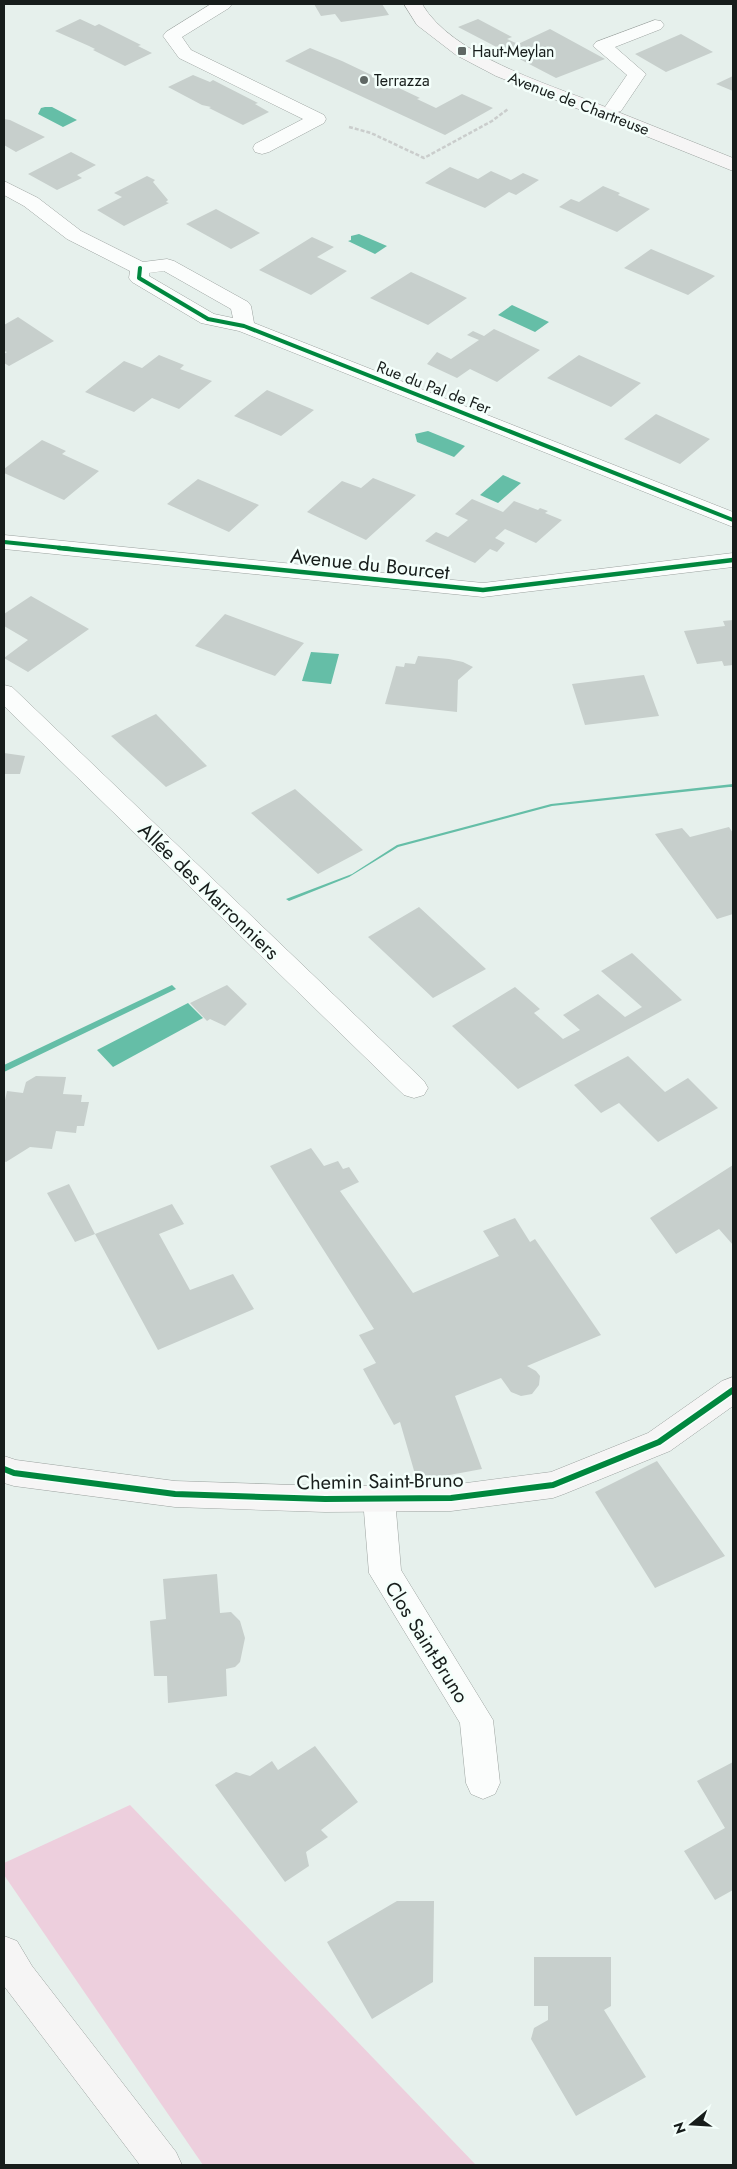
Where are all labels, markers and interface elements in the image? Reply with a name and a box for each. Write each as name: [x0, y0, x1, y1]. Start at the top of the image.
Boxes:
place label: Haut-Meylan: [472, 40, 555, 63]
marker: Haut-Meylan: [456, 45, 468, 57]
street label: Avenue de Chartreuse: [505, 66, 653, 141]
place label: Terrazza: [374, 69, 430, 92]
marker: Terrazza: [358, 74, 370, 86]
street label: Rue du Pal de Fer: [373, 355, 495, 420]
street label: Avenue du Bourcet: [289, 542, 451, 587]
street label: Allée des Marronniers: [132, 816, 286, 967]
street label: Chemin Saint-Bruno: [296, 1466, 464, 1497]
street label: Clos Saint-Bruno: [378, 1576, 476, 1709]
north arrow: [667, 2099, 717, 2149]
text: N: [668, 2120, 691, 2136]

